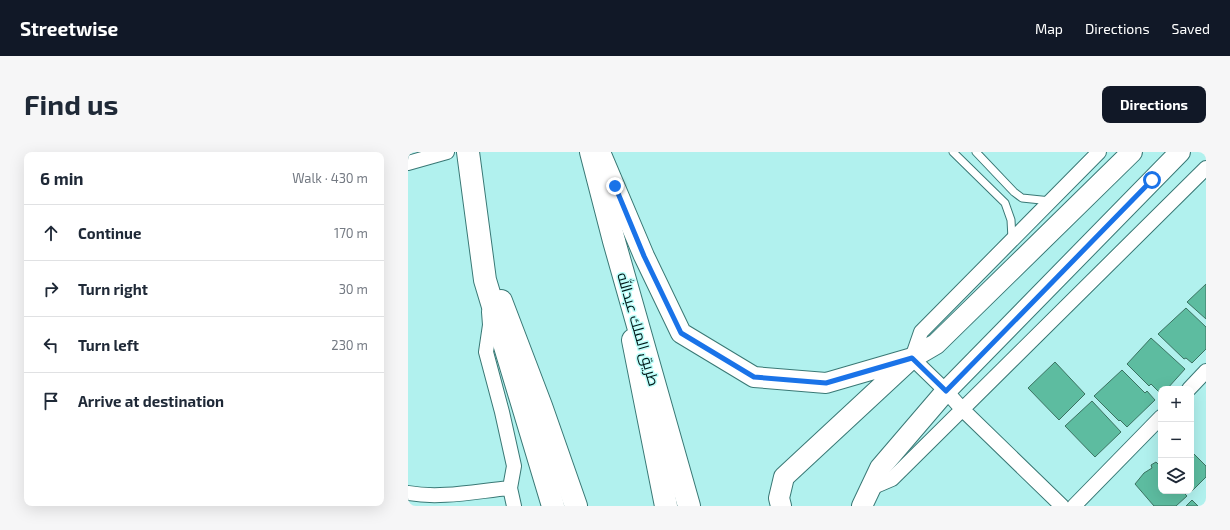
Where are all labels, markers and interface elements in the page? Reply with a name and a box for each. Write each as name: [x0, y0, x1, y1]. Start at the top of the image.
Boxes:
text: Streetwise: [20, 17, 118, 40]
text: Map: [1035, 20, 1063, 37]
text: Directions: [1085, 20, 1150, 37]
text: Saved: [1172, 20, 1210, 37]
button: Directions: [1102, 86, 1206, 123]
text: Find us: [24, 87, 118, 121]
text: 6 min: [40, 168, 84, 188]
text: Walk · 430 m: [292, 170, 368, 186]
route start: [1143, 171, 1161, 189]
route end: [606, 177, 624, 195]
icon: ahead: [40, 222, 62, 244]
text: Continue: [78, 224, 141, 242]
text: 170 m: [334, 225, 368, 241]
street label: طريق الملك عبدالله: [612, 270, 664, 388]
icon: right: [40, 278, 62, 300]
text: Turn right: [78, 280, 148, 298]
text: 30 m: [339, 281, 368, 297]
icon: left: [40, 334, 62, 356]
text: Turn left: [78, 336, 139, 354]
text: 230 m: [331, 337, 368, 353]
map controls: [1158, 386, 1194, 494]
button: +: [1158, 386, 1194, 422]
icon: arrive: [40, 390, 62, 412]
text: Arrive at destination: [78, 392, 224, 410]
button: −: [1158, 422, 1194, 458]
button: layers: [1158, 458, 1194, 494]

